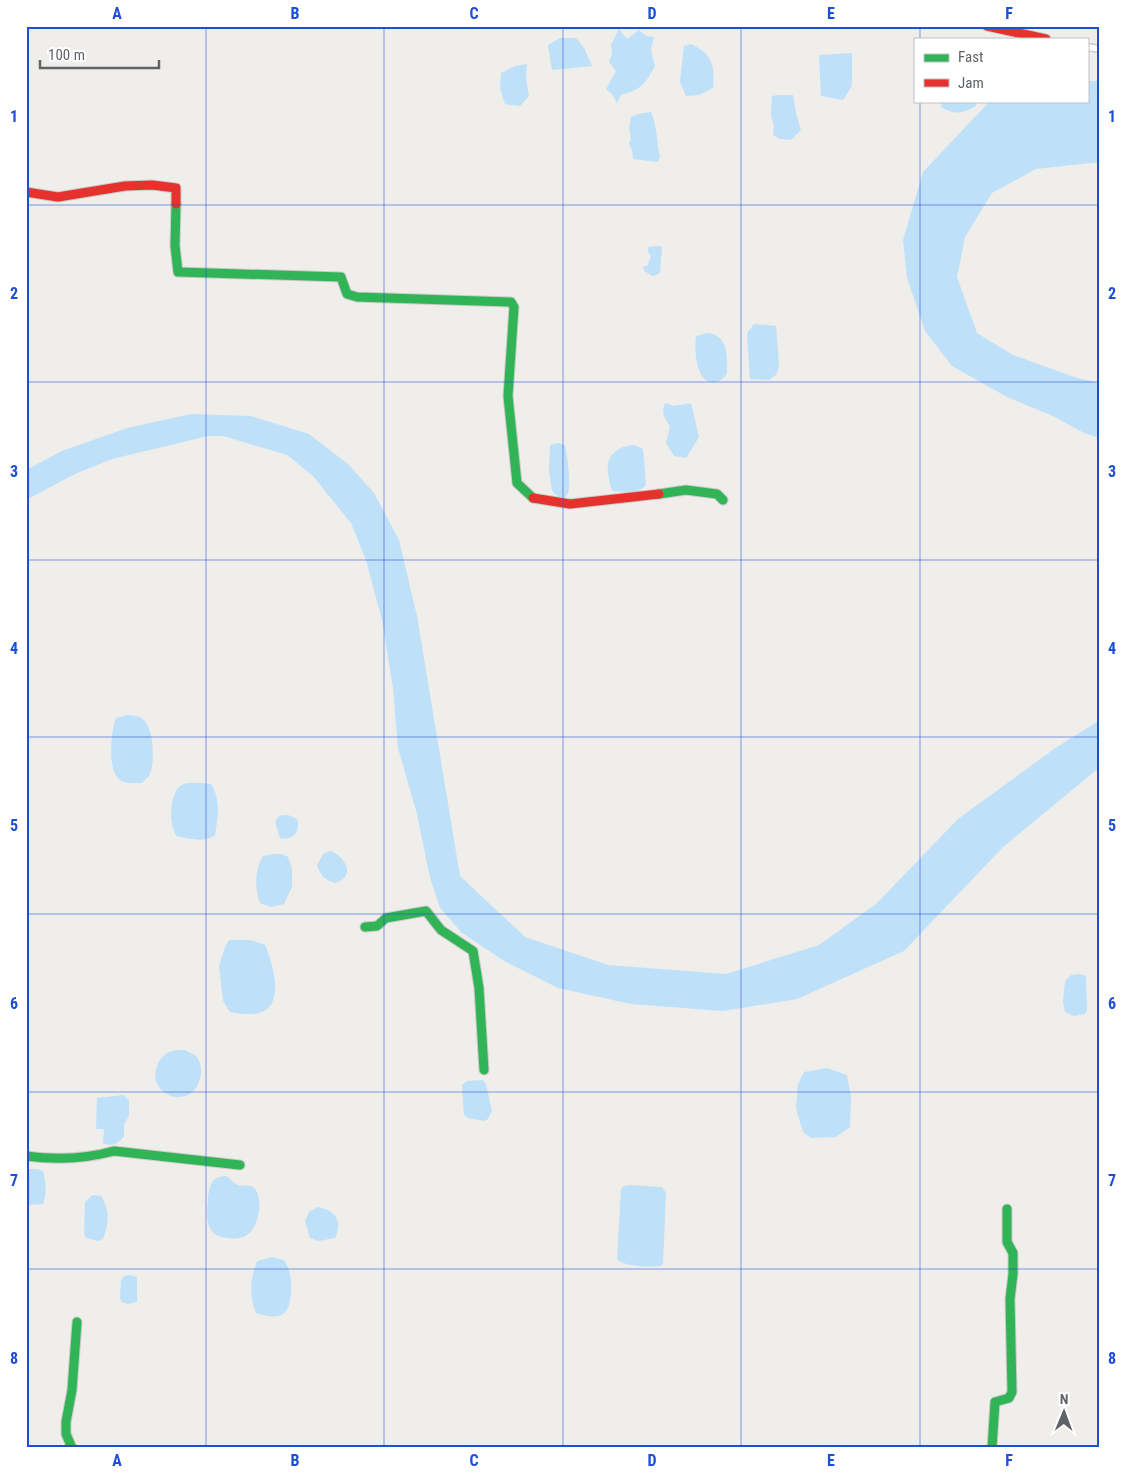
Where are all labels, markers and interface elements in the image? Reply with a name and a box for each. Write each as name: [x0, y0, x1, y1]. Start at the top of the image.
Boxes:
text: A: [112, 4, 122, 23]
text: B: [291, 4, 300, 23]
text: C: [469, 4, 479, 23]
text: D: [647, 4, 657, 23]
text: E: [827, 4, 835, 23]
text: F: [1005, 4, 1013, 23]
scale bar: [40, 38, 159, 70]
legend: [914, 38, 1088, 102]
text: 100 m: [48, 46, 85, 64]
text: Fast: [958, 48, 983, 66]
text: Jam: [958, 74, 984, 92]
text: 1: [10, 107, 18, 126]
text: 1: [1108, 107, 1116, 126]
text: 2: [10, 284, 18, 303]
text: 2: [1108, 284, 1116, 303]
text: 3: [10, 462, 18, 481]
text: 3: [1108, 462, 1116, 481]
text: 4: [10, 639, 18, 658]
text: 4: [1108, 639, 1116, 658]
text: 5: [10, 816, 18, 835]
text: 5: [1108, 816, 1116, 835]
text: 6: [10, 994, 18, 1013]
text: 6: [1108, 994, 1116, 1013]
text: 7: [10, 1171, 18, 1190]
text: 7: [1108, 1171, 1116, 1190]
text: 8: [10, 1349, 18, 1368]
text: 8: [1108, 1349, 1116, 1368]
north arrow: [1038, 1386, 1088, 1436]
text: N: [1060, 1391, 1069, 1407]
text: A: [112, 1451, 122, 1470]
text: B: [291, 1451, 300, 1470]
text: C: [469, 1451, 479, 1470]
text: D: [647, 1451, 657, 1470]
text: E: [827, 1451, 835, 1470]
text: F: [1005, 1451, 1013, 1470]

